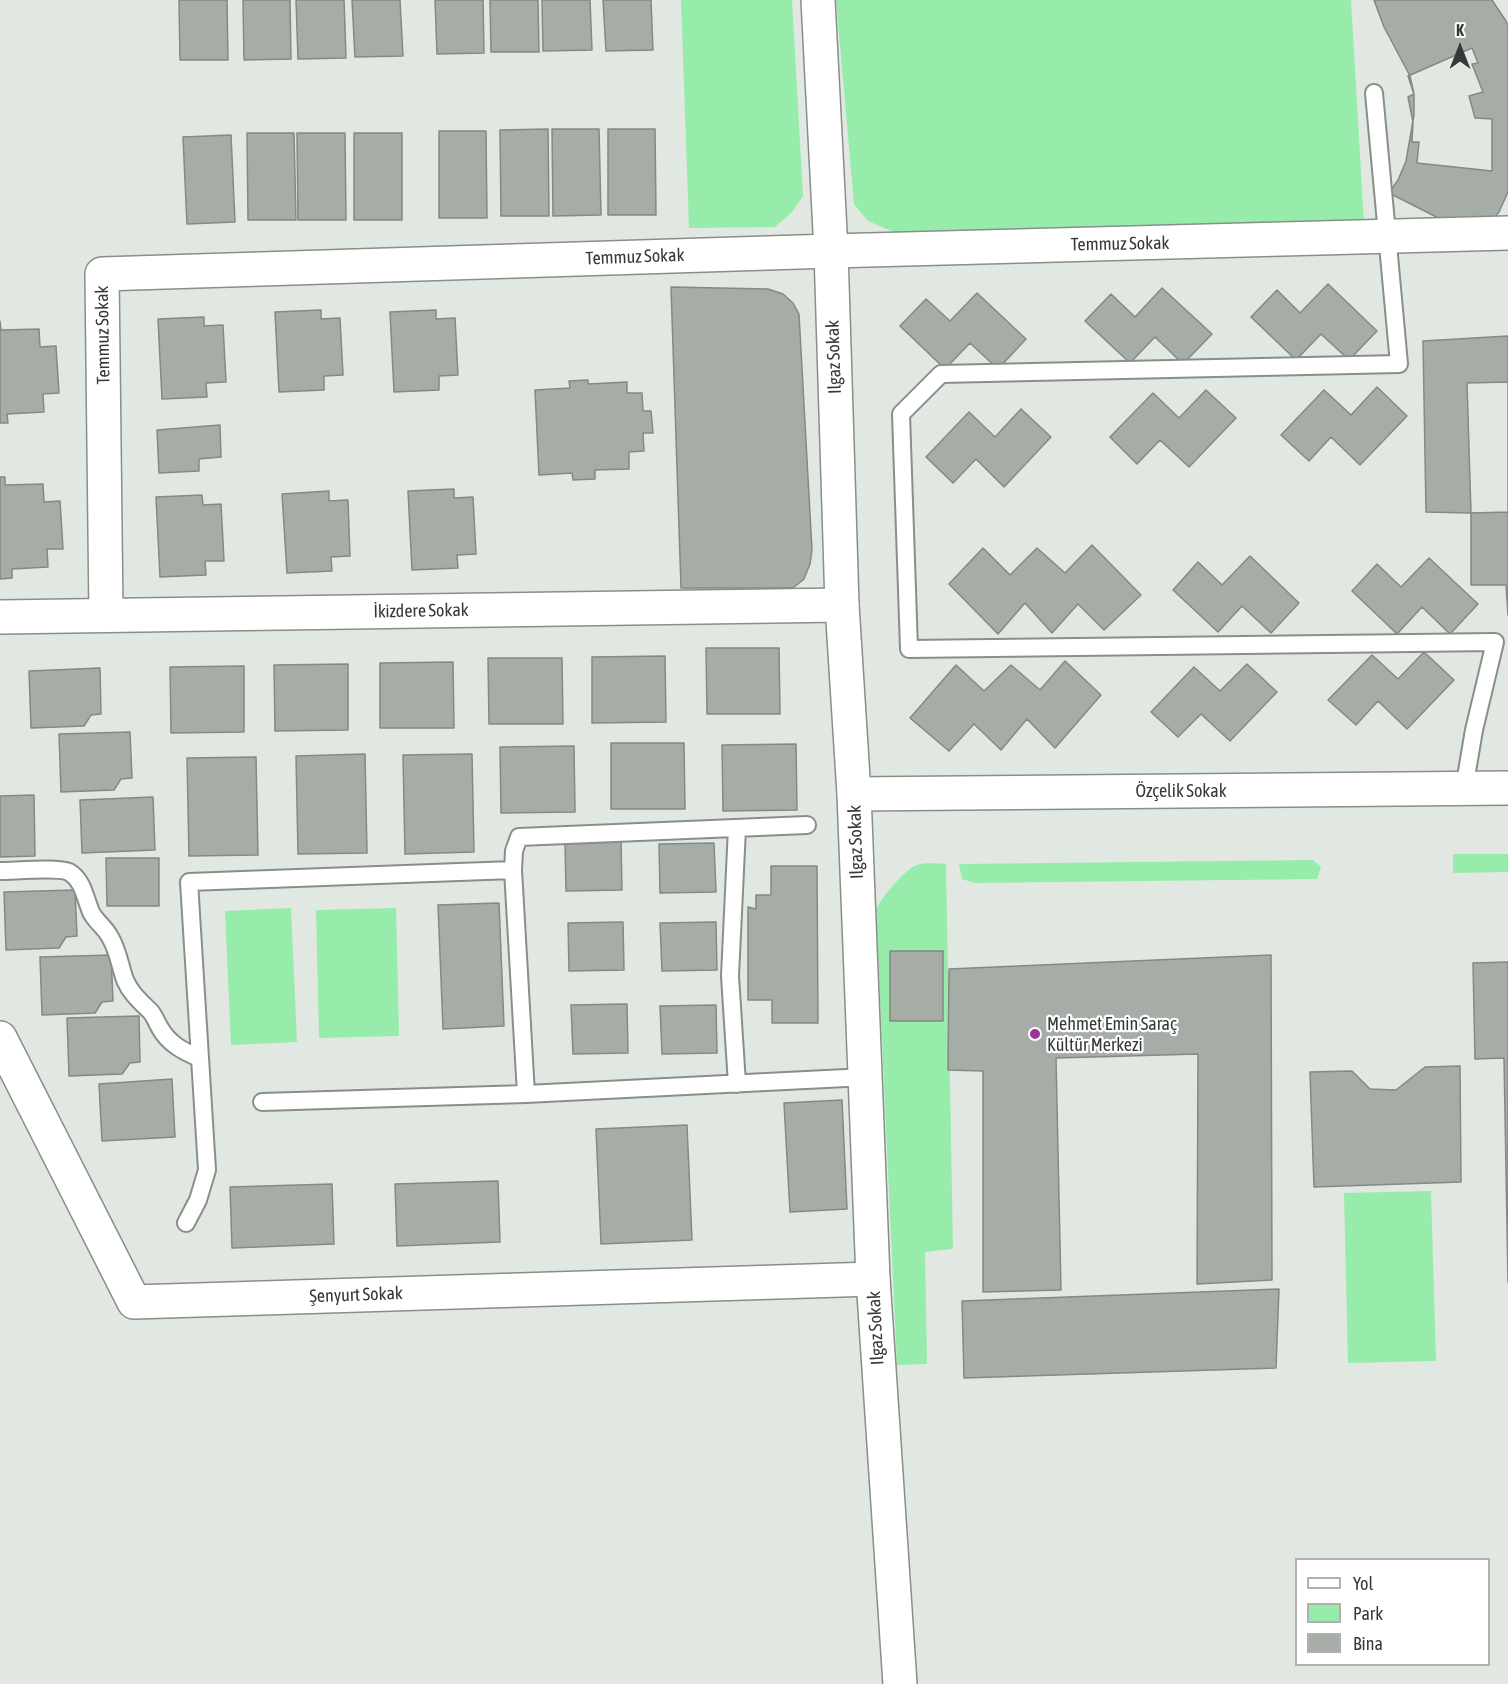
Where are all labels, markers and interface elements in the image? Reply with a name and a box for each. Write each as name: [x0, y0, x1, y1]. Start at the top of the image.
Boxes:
north arrow: [1430, 18, 1490, 78]
text: K: [1456, 21, 1464, 39]
street label: Temmuz Sokak: [1070, 232, 1170, 256]
street label: Temmuz Sokak: [585, 244, 685, 270]
street label: Temmuz Sokak: [91, 285, 115, 385]
street label: Ilgaz Sokak: [822, 320, 846, 394]
street label: İkizdere Sokak: [373, 599, 469, 623]
street label: Özçelik Sokak: [1135, 780, 1227, 802]
street label: Ilgaz Sokak: [844, 805, 868, 879]
place label: Mehmet Emin Saraç Kültür Merkezi: [1047, 1013, 1177, 1056]
marker: Mehmet Emin Saraç Kültür Merkezi: [1028, 1027, 1042, 1041]
street label: Şenyurt Sokak: [309, 1283, 403, 1307]
street label: Ilgaz Sokak: [863, 1290, 889, 1366]
legend: [1295, 1558, 1490, 1666]
text: Yol: [1353, 1573, 1373, 1594]
text: Park: [1353, 1603, 1383, 1624]
text: Bina: [1353, 1633, 1383, 1654]

